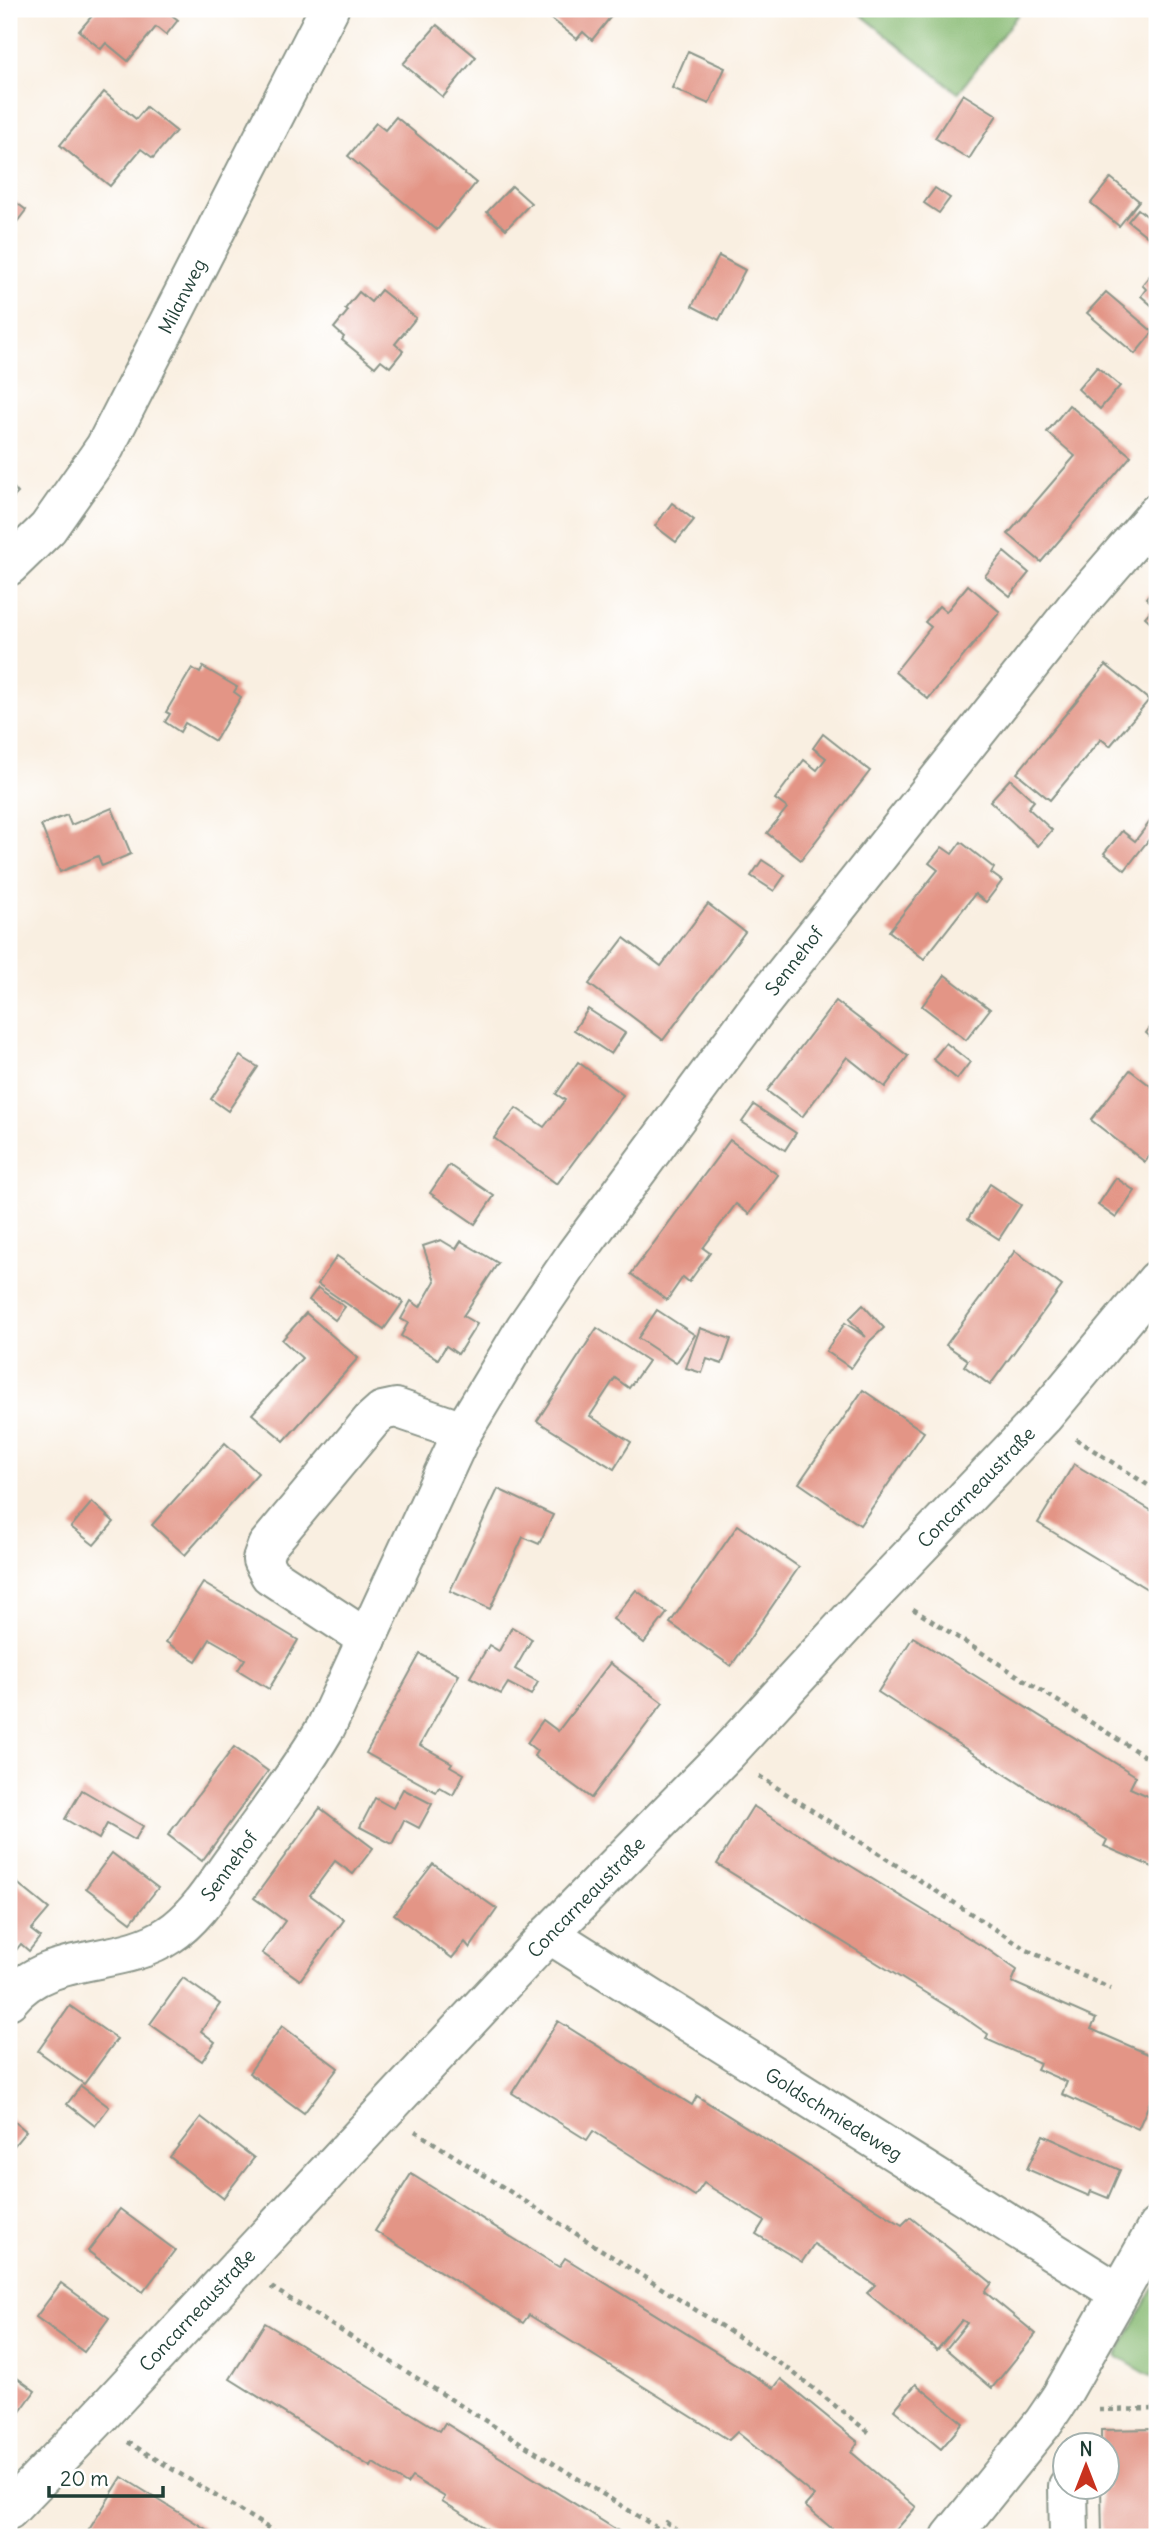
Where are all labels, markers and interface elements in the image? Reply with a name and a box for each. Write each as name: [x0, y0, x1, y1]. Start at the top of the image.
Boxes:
street label: Milanweg: [153, 254, 211, 338]
street label: Sennehof: [760, 921, 829, 1000]
street label: Concarneaustraße: [912, 1421, 1040, 1553]
street label: Sennehof: [196, 1826, 263, 1906]
street label: Concarneaustraße: [522, 1831, 650, 1963]
street label: Goldschmiedeweg: [761, 2062, 907, 2166]
street label: Concarneaustraße: [134, 2244, 260, 2376]
north arrow: [1050, 2430, 1120, 2500]
text: N: [1079, 2437, 1093, 2461]
scale bar: [49, 2455, 163, 2499]
text: 20 m: [60, 2465, 109, 2492]

